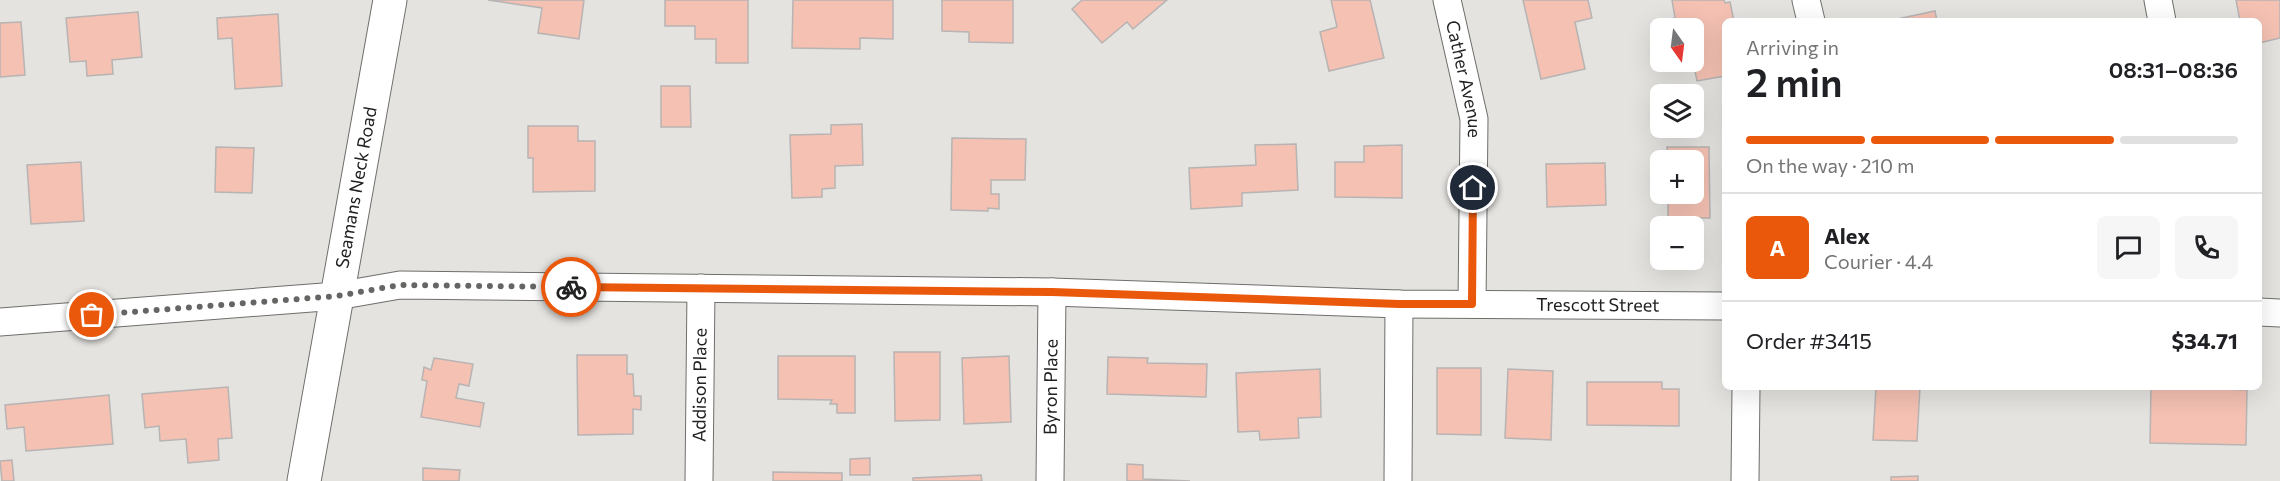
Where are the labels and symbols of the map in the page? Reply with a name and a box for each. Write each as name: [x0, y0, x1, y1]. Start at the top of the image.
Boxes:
street label: Cather Avenue: [1442, 18, 1486, 138]
north arrow: [1650, 18, 1704, 72]
street label: Seamans Neck Road: [330, 105, 381, 270]
pin: [1447, 162, 1498, 213]
courier: [541, 257, 601, 317]
pin: [66, 289, 117, 340]
street label: Trescott Street: [1536, 293, 1660, 316]
street label: Addison Place: [687, 328, 711, 442]
street label: Byron Place: [1038, 339, 1062, 435]

